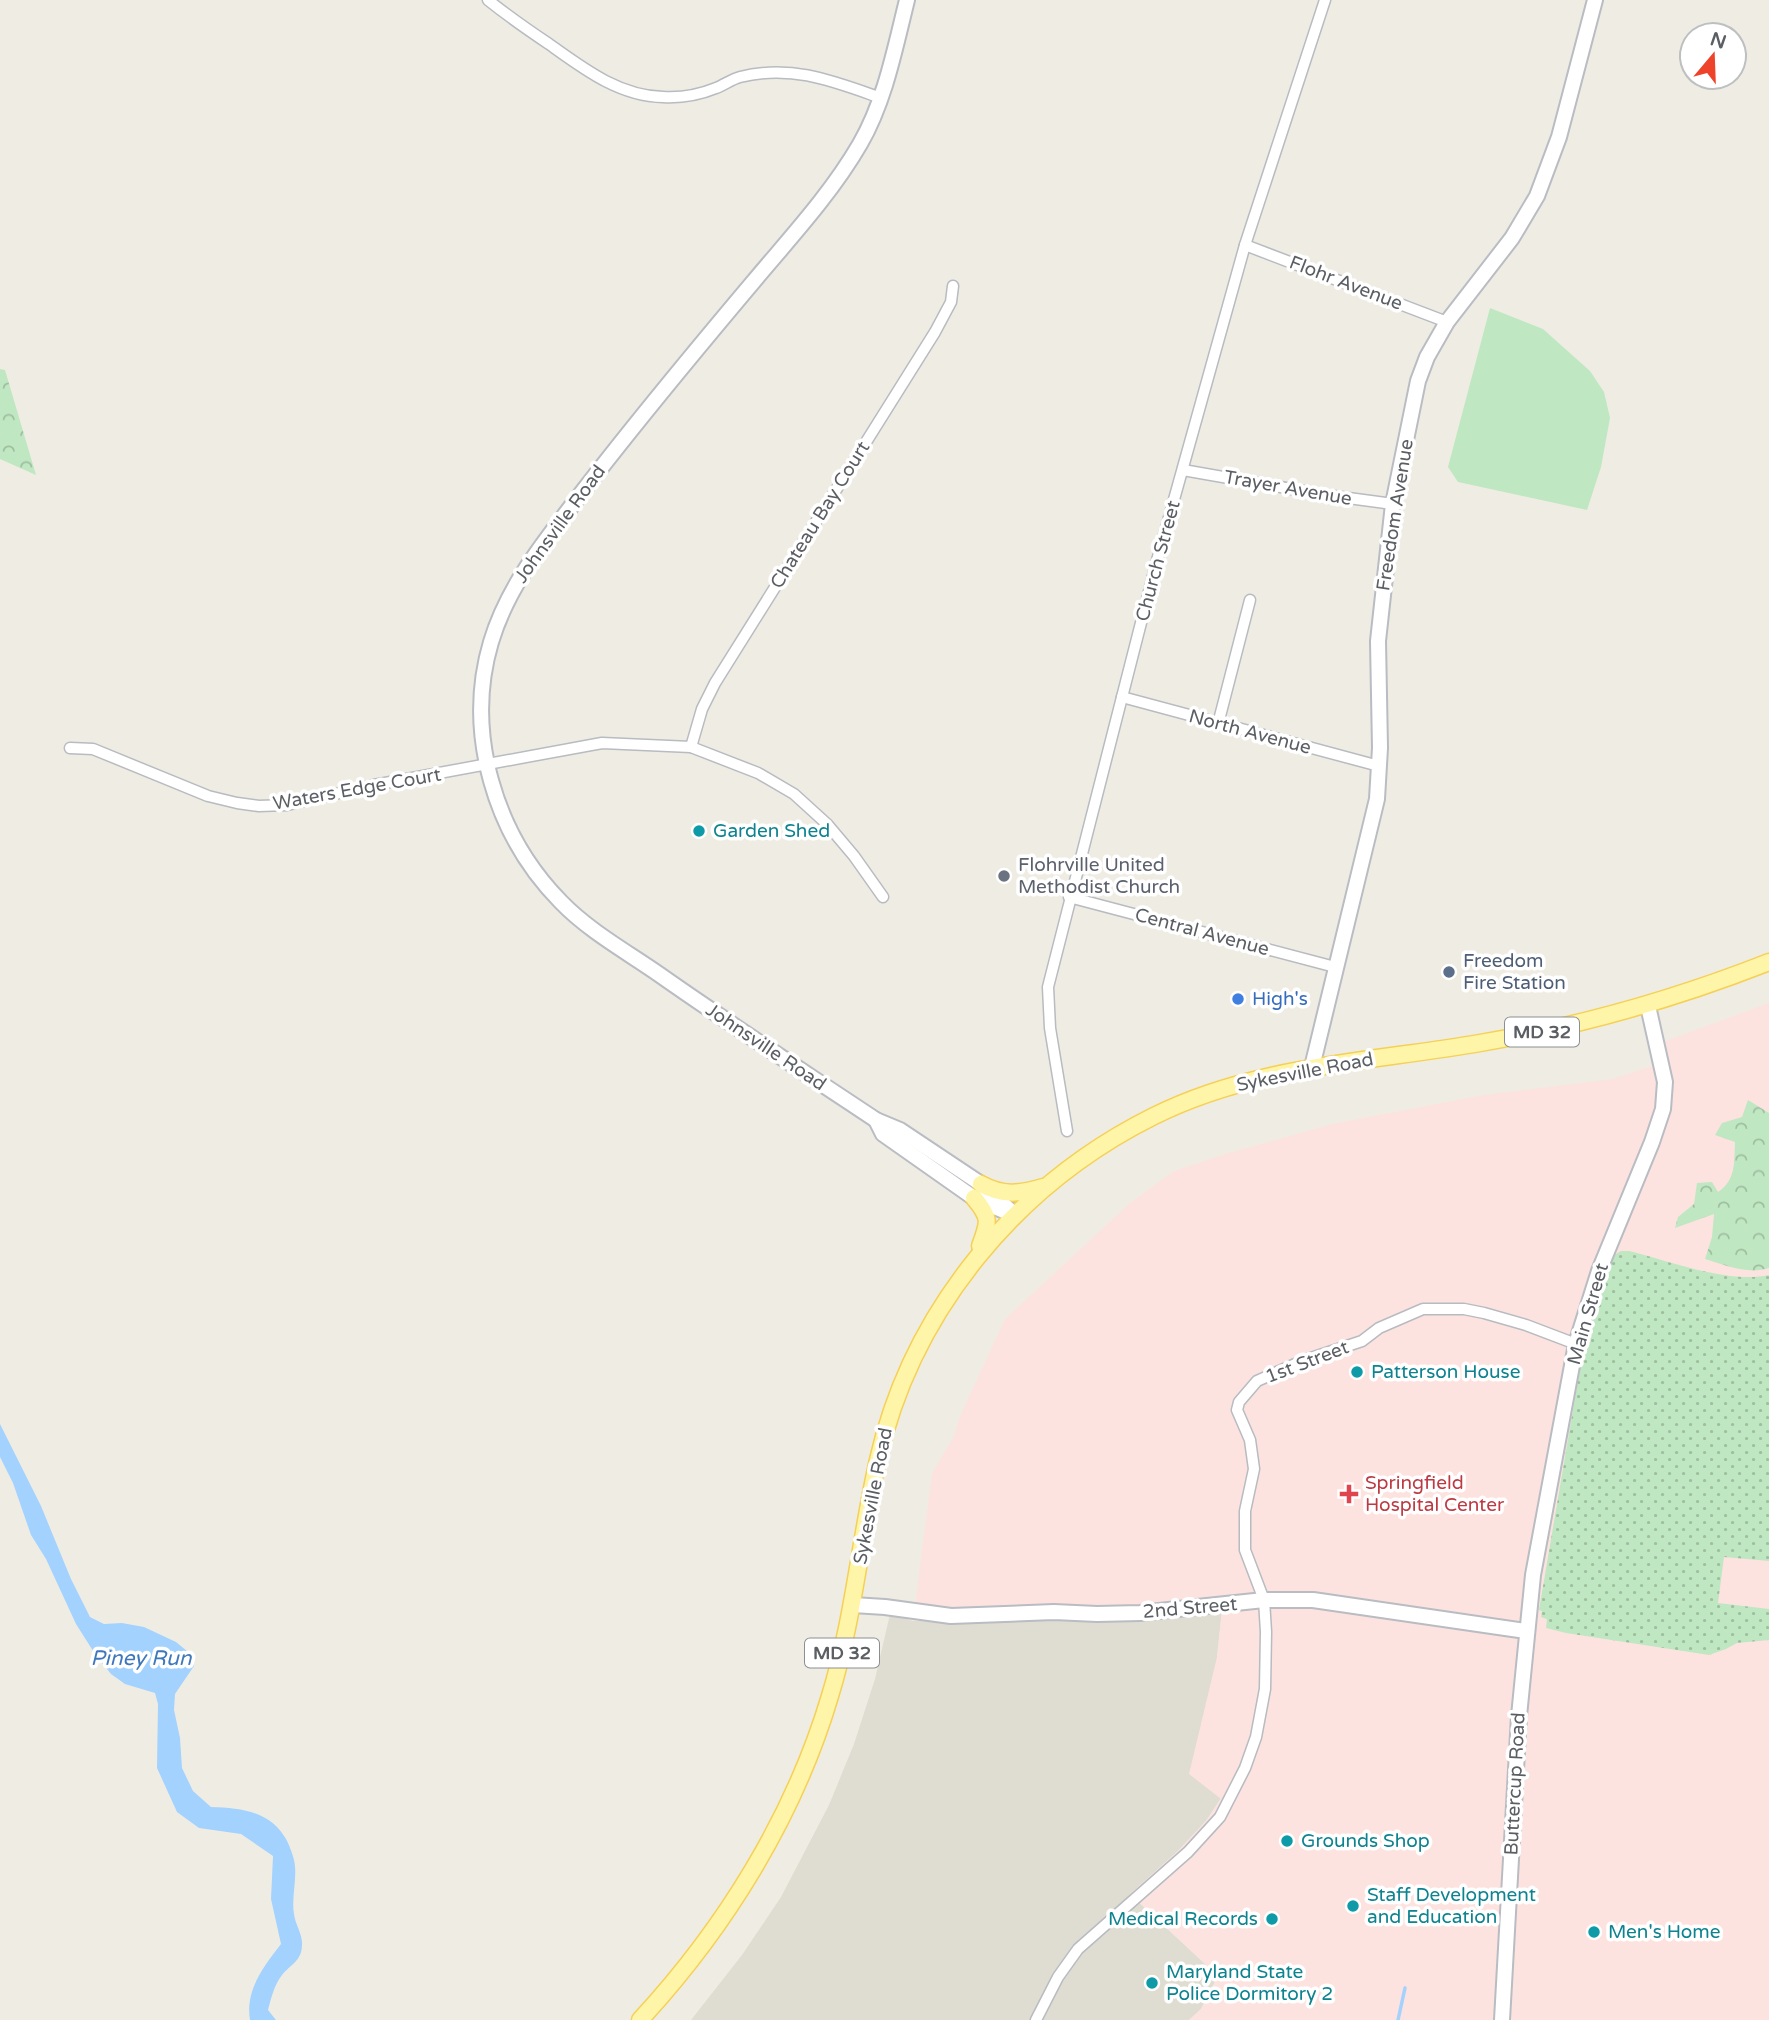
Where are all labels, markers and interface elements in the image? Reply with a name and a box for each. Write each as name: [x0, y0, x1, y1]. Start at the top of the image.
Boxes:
north arrow: [1678, 21, 1748, 91]
text: N: [1707, 28, 1729, 54]
street label: Flohr Avenue: [1286, 251, 1406, 315]
street label: Chateau Bay Court: [766, 437, 874, 593]
street label: Freedom Avenue: [1372, 437, 1418, 593]
street label: Johnsville Road: [510, 461, 610, 587]
street label: Trayer Avenue: [1222, 466, 1354, 510]
street label: Church Street: [1131, 498, 1185, 624]
street label: North Avenue: [1186, 705, 1314, 759]
street label: Waters Edge Court: [271, 763, 443, 815]
place label: Garden Shed: [713, 820, 830, 842]
marker: Garden Shed: [691, 823, 707, 839]
place label: Flohrville United Methodist Church: [1018, 854, 1180, 898]
marker: Flohrville United Methodist Church: [996, 868, 1012, 884]
street label: Central Avenue: [1133, 904, 1271, 960]
place label: Freedom Fire Station: [1463, 950, 1566, 994]
marker: Freedom Fire Station: [1441, 964, 1457, 980]
place label: High's: [1252, 988, 1308, 1010]
marker: High's: [1230, 991, 1246, 1007]
street label: Johnsville Road: [702, 999, 830, 1095]
road number: MD 32: [1505, 1017, 1579, 1046]
street label: Sykesville Road: [1235, 1048, 1375, 1096]
street label: Main Street: [1563, 1261, 1613, 1367]
street label: 1st Street: [1262, 1336, 1352, 1388]
place label: Patterson House: [1371, 1361, 1520, 1383]
marker: Patterson House: [1349, 1364, 1365, 1380]
street label: Sykesville Road: [849, 1426, 897, 1566]
place label: Springfield Hospital Center: [1365, 1472, 1505, 1516]
marker: Springfield Hospital Center: [1339, 1484, 1359, 1504]
street label: 2nd Street: [1142, 1593, 1238, 1623]
road number: MD 32: [805, 1638, 879, 1668]
water label: Piney Run: [90, 1646, 193, 1671]
street label: Buttercup Road: [1500, 1712, 1530, 1856]
place label: Grounds Shop: [1301, 1830, 1430, 1852]
marker: Grounds Shop: [1279, 1833, 1295, 1849]
place label: Staff Development and Education: [1367, 1884, 1536, 1928]
marker: Staff Development and Education: [1345, 1898, 1361, 1914]
place label: Medical Records: [1108, 1908, 1258, 1930]
marker: Medical Records: [1264, 1911, 1280, 1927]
place label: Men's Home: [1608, 1921, 1721, 1943]
marker: Men's Home: [1586, 1924, 1602, 1940]
place label: Maryland State Police Dormitory 2: [1166, 1961, 1333, 2005]
marker: Maryland State Police Dormitory 2: [1144, 1975, 1160, 1991]

